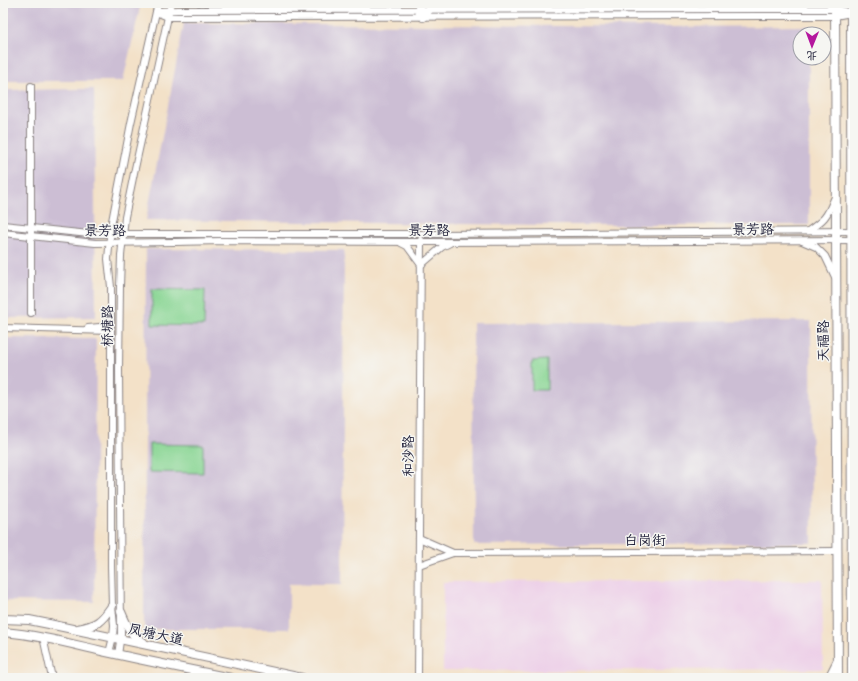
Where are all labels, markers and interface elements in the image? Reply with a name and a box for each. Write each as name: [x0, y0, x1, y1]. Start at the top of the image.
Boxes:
north arrow: [792, 26, 832, 66]
text: 北: [806, 48, 817, 65]
street label: 景芳路: [732, 218, 774, 239]
street label: 景芳路: [84, 219, 126, 240]
street label: 景芳路: [408, 219, 450, 240]
street label: 桥塘路: [96, 305, 117, 347]
street label: 天福路: [812, 320, 833, 362]
street label: 和沙路: [397, 435, 418, 477]
street label: 白岗街: [624, 529, 666, 550]
street label: 凤塘大道: [127, 617, 186, 650]

